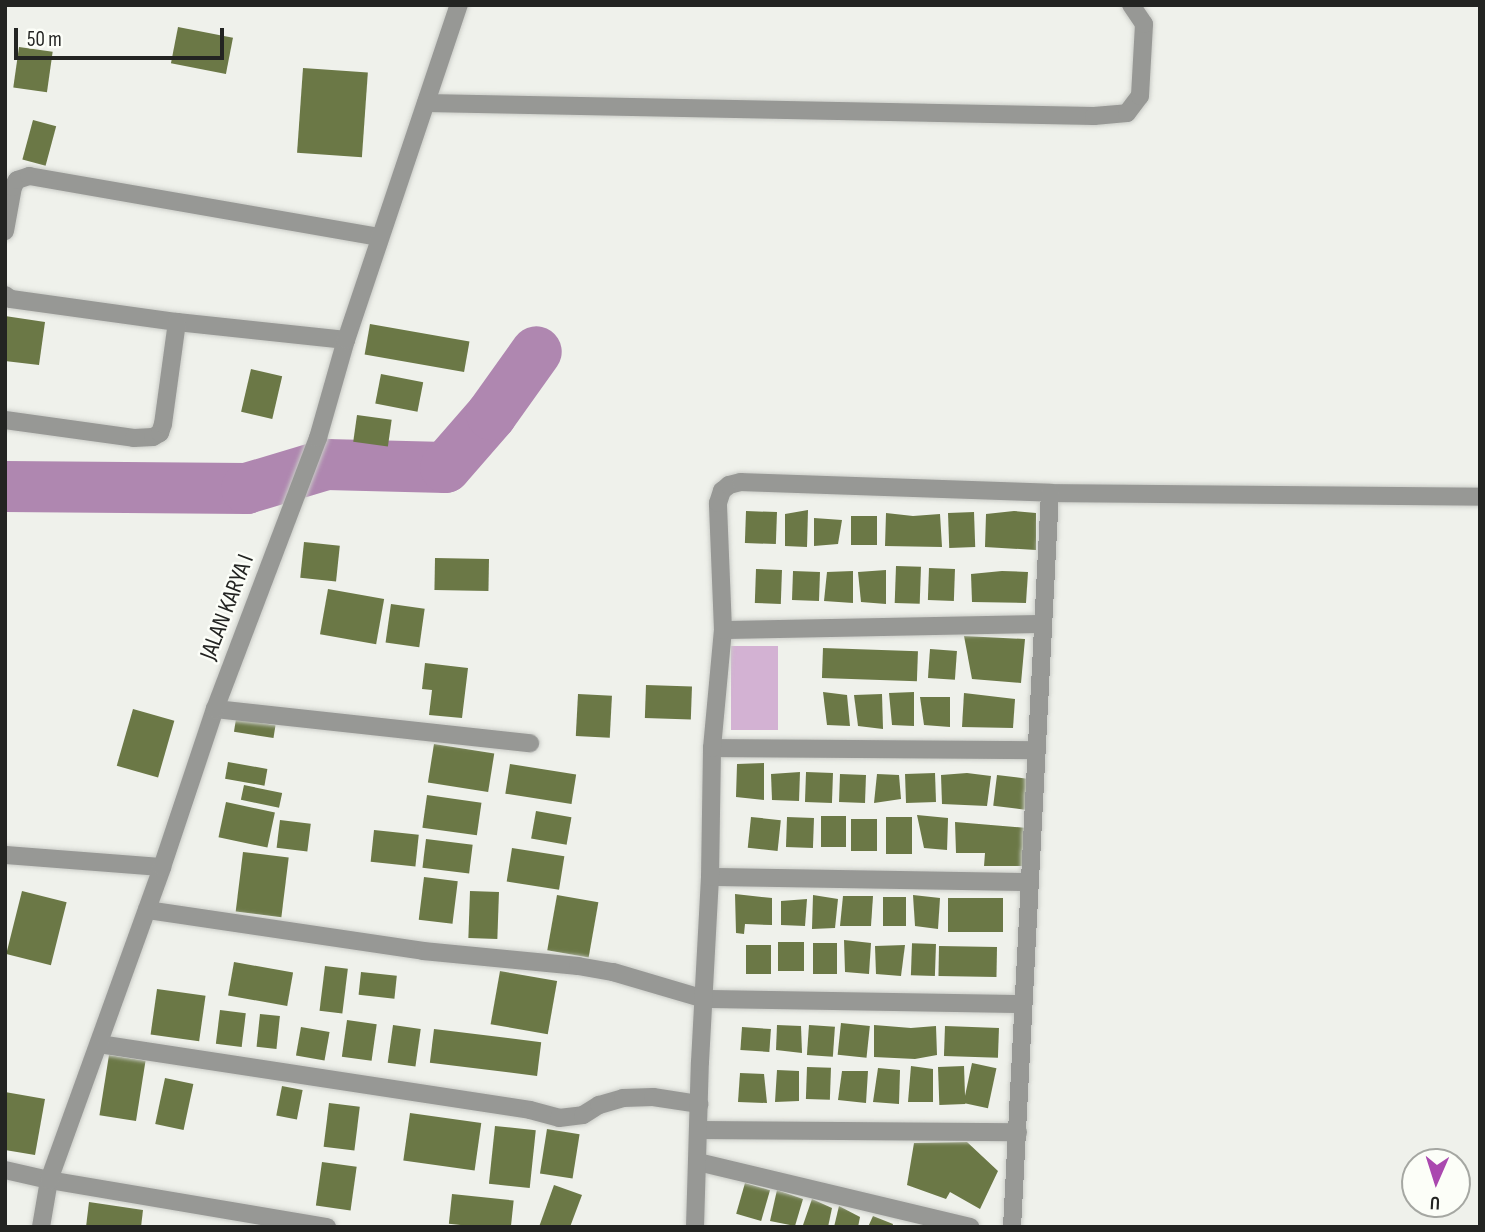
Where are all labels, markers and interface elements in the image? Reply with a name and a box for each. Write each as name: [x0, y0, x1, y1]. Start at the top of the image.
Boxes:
scale bar: [18, 14, 228, 58]
text: 50 m: [27, 27, 62, 52]
street label: JALAN KARYA I: [194, 550, 260, 664]
north arrow: [1401, 1148, 1471, 1218]
text: U: [1429, 1191, 1441, 1214]

